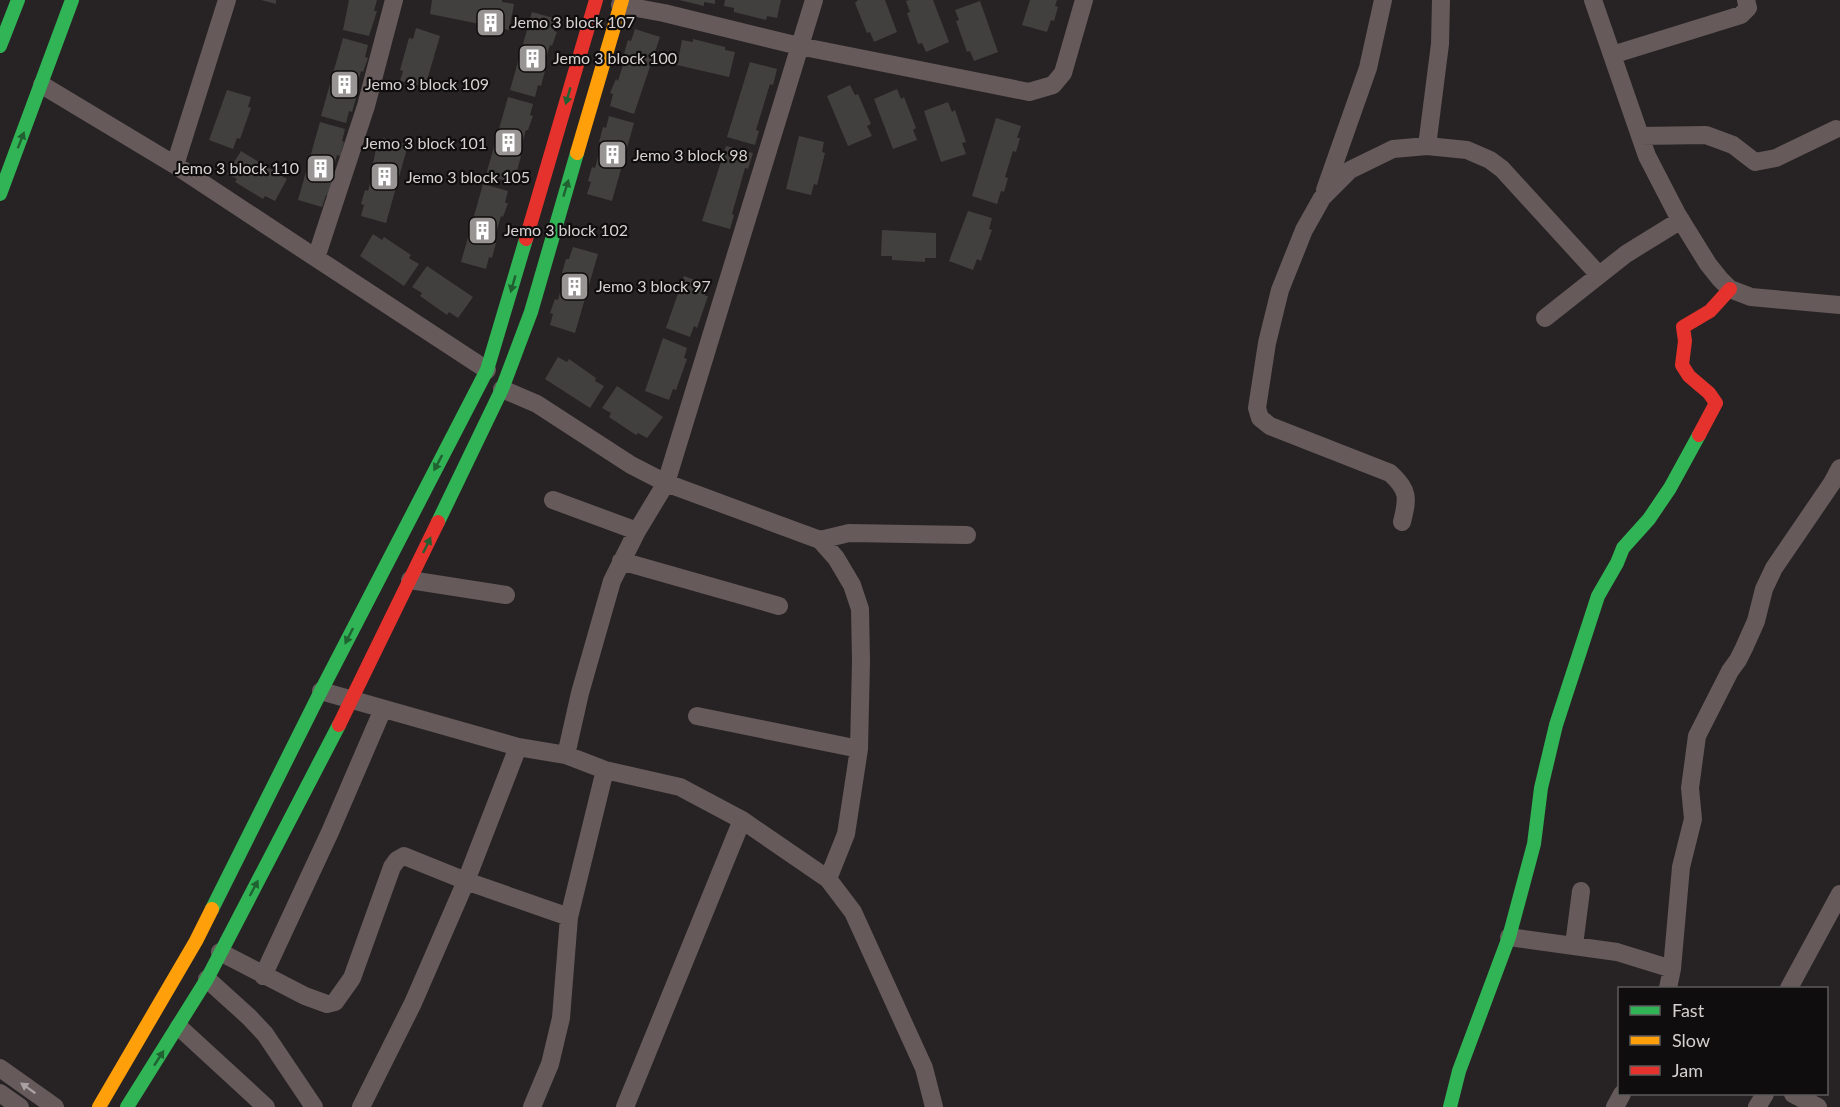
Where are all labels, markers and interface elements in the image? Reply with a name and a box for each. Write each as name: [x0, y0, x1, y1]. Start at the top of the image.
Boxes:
building icon: Jemo 3 block 107: [474, 6, 506, 38]
place label: Jemo 3 block 107: [511, 12, 635, 31]
building icon: Jemo 3 block 100: [516, 42, 548, 74]
place label: Jemo 3 block 100: [553, 48, 677, 67]
building icon: Jemo 3 block 109: [328, 68, 360, 100]
place label: Jemo 3 block 109: [365, 74, 489, 93]
one-way arrow: [563, 88, 572, 106]
building icon: Jemo 3 block 101: [492, 127, 524, 159]
one-way arrow: [17, 131, 26, 149]
place label: Jemo 3 block 101: [363, 133, 487, 152]
building icon: Jemo 3 block 98: [596, 139, 628, 171]
place label: Jemo 3 block 98: [633, 145, 748, 164]
building icon: Jemo 3 block 110: [304, 152, 336, 184]
place label: Jemo 3 block 110: [175, 158, 299, 177]
building icon: Jemo 3 block 105: [369, 161, 401, 193]
place label: Jemo 3 block 105: [406, 167, 530, 186]
one-way arrow: [562, 179, 571, 197]
building icon: Jemo 3 block 102: [467, 214, 499, 246]
place label: Jemo 3 block 102: [504, 220, 628, 239]
building icon: Jemo 3 block 97: [559, 270, 591, 302]
one-way arrow: [508, 275, 517, 293]
place label: Jemo 3 block 97: [596, 276, 711, 295]
one-way arrow: [433, 454, 443, 471]
one-way arrow: [422, 537, 431, 554]
one-way arrow: [344, 628, 354, 645]
one-way arrow: [249, 879, 259, 896]
legend: [1618, 987, 1828, 1095]
text: Fast: [1672, 999, 1705, 1021]
text: Slow: [1672, 1029, 1710, 1051]
one-way arrow: [153, 1050, 164, 1066]
text: Jam: [1672, 1059, 1703, 1081]
one-way arrow: [20, 1082, 35, 1094]

